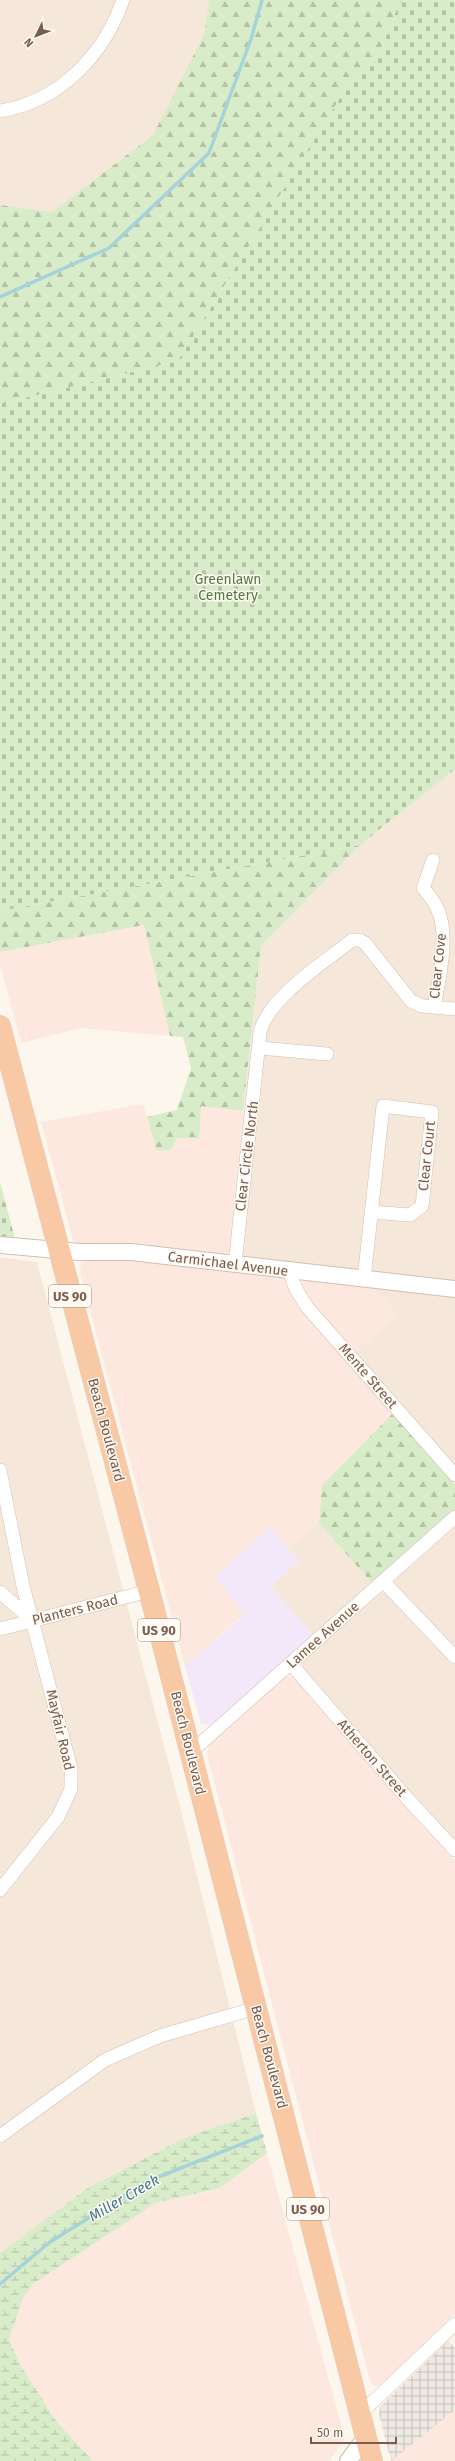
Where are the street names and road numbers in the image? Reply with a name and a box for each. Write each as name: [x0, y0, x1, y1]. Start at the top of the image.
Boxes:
street label: Clear Cove: [426, 932, 450, 1000]
street label: Clear Circle North: [232, 1100, 262, 1212]
street label: Clear Court: [415, 1119, 439, 1192]
street label: Carmichael Avenue: [167, 1248, 289, 1280]
road number: US 90: [49, 1285, 91, 1307]
street label: Mente Street: [335, 1340, 402, 1413]
street label: Beach Boulevard: [84, 1376, 128, 1484]
street label: Planters Road: [30, 1591, 120, 1629]
street label: Lamee Avenue: [283, 1598, 363, 1672]
road number: US 90: [138, 1619, 180, 1641]
street label: Mayfair Road: [42, 1688, 78, 1772]
street label: Beach Boulevard: [167, 1689, 209, 1797]
street label: Atherton Street: [334, 1716, 411, 1801]
street label: Beach Boulevard: [247, 2003, 291, 2111]
road number: US 90: [287, 2198, 329, 2220]

